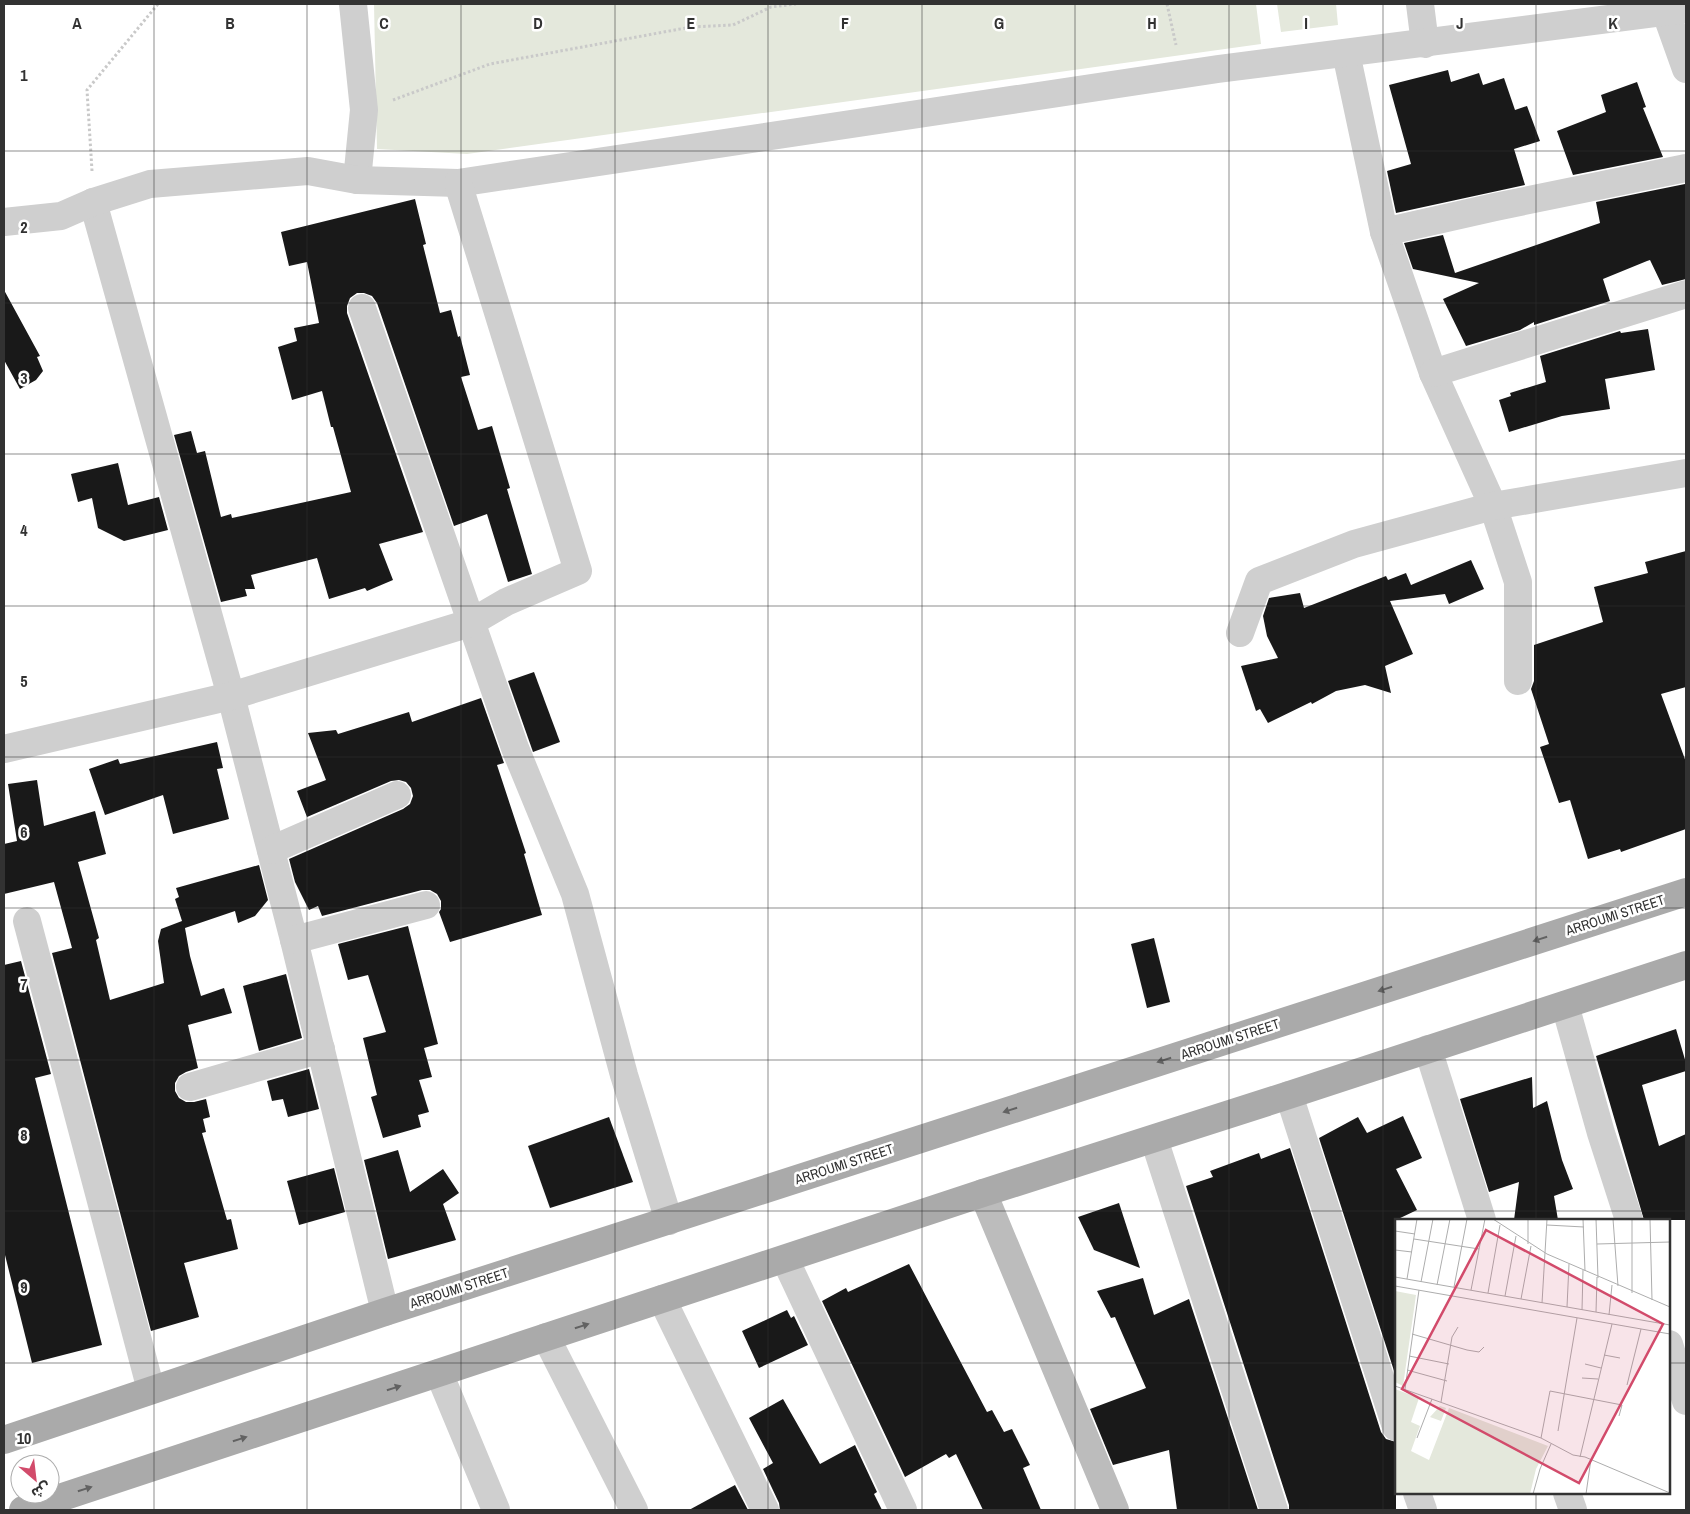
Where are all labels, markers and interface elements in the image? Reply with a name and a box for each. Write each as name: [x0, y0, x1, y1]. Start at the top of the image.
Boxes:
text: A: [72, 12, 82, 34]
text: B: [225, 12, 235, 34]
text: C: [379, 12, 389, 34]
text: D: [533, 12, 543, 34]
text: E: [687, 12, 696, 34]
text: F: [841, 12, 849, 34]
text: G: [994, 12, 1004, 34]
text: H: [1147, 12, 1157, 34]
text: I: [1304, 12, 1308, 34]
text: J: [1456, 12, 1464, 34]
text: K: [1608, 12, 1618, 34]
text: 1: [20, 64, 28, 86]
text: 2: [20, 216, 28, 238]
text: 3: [20, 367, 28, 389]
text: 4: [20, 519, 28, 541]
text: 5: [20, 670, 28, 692]
text: 6: [20, 821, 28, 843]
street label: ARROUMI STREET: [1562, 891, 1667, 940]
one-way arrow: [1532, 935, 1547, 943]
text: 7: [20, 973, 28, 995]
one-way arrow: [1378, 986, 1393, 993]
street label: ARROUMI STREET: [1177, 1015, 1282, 1064]
one-way arrow: [1156, 1057, 1171, 1065]
one-way arrow: [1002, 1107, 1017, 1115]
text: 8: [20, 1124, 28, 1146]
street label: ARROUMI STREET: [791, 1140, 896, 1189]
inset map: [1395, 1219, 1670, 1494]
street label: ARROUMI STREET: [406, 1264, 511, 1313]
text: 9: [20, 1276, 28, 1298]
one-way arrow: [574, 1321, 589, 1329]
one-way arrow: [387, 1383, 402, 1391]
text: 10: [17, 1427, 31, 1449]
one-way arrow: [232, 1434, 247, 1442]
north arrow: [10, 1454, 60, 1504]
text: ش: [28, 1478, 54, 1503]
one-way arrow: [78, 1485, 93, 1493]

